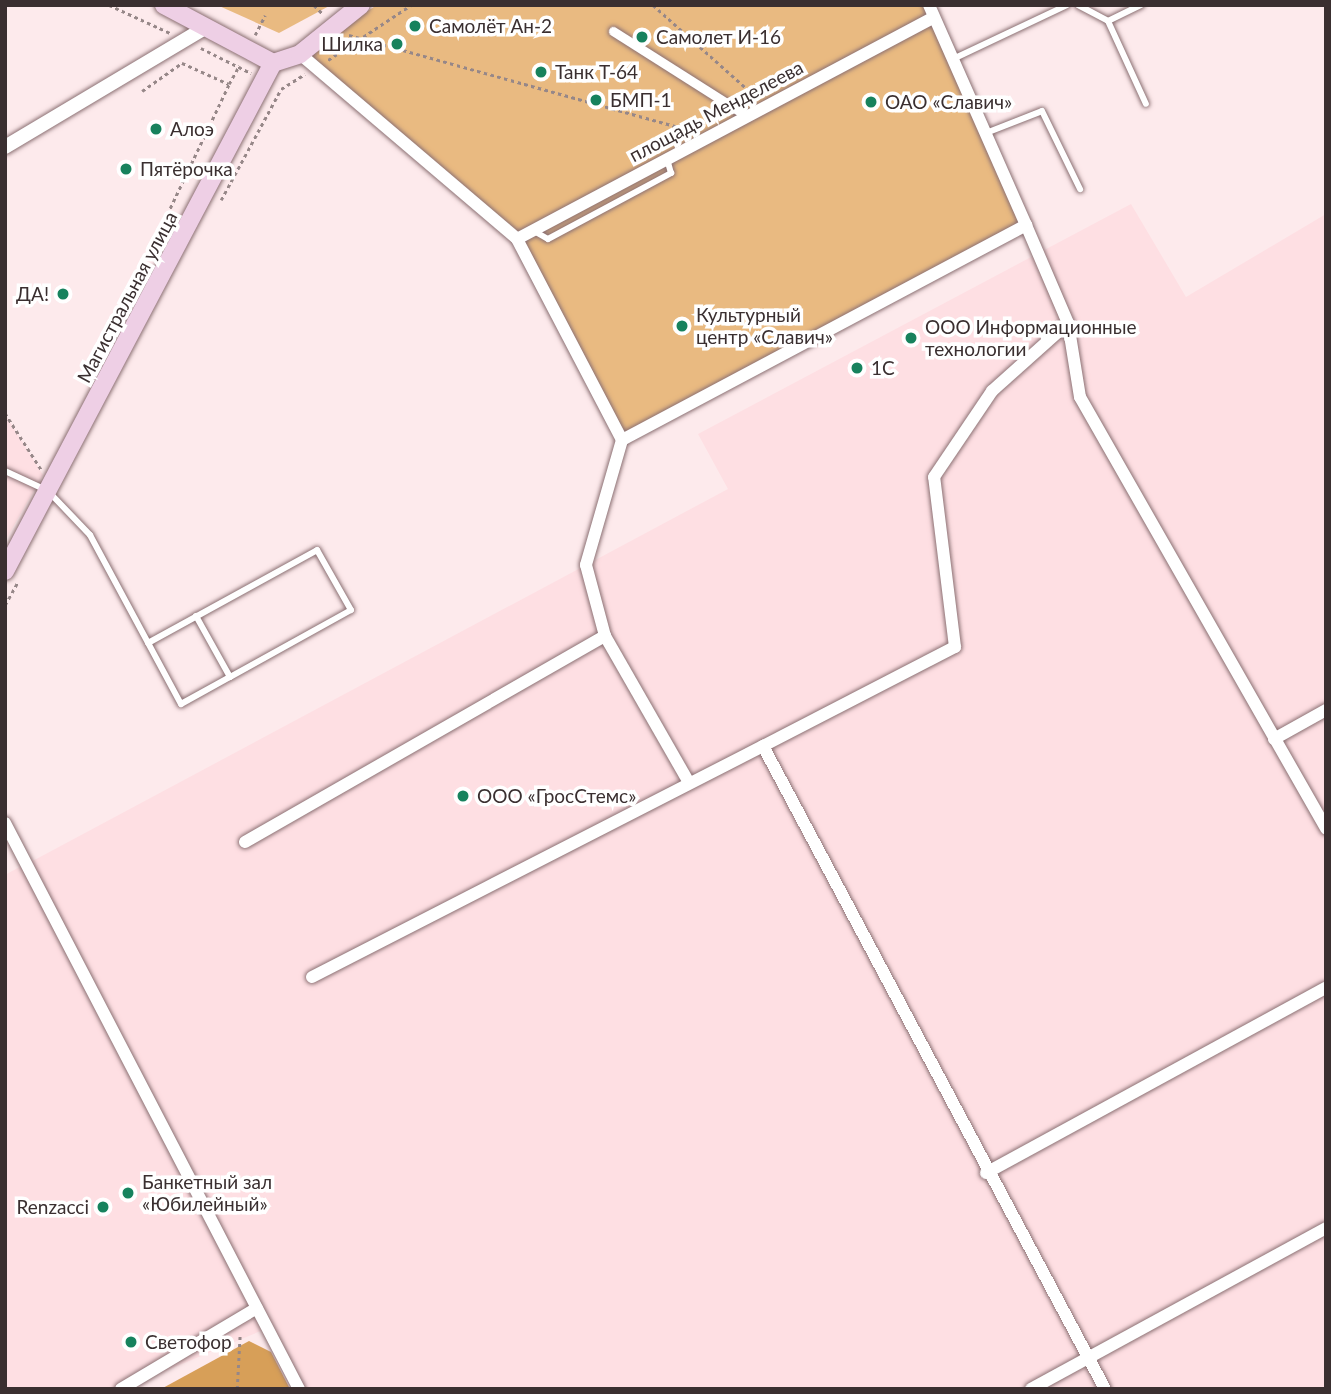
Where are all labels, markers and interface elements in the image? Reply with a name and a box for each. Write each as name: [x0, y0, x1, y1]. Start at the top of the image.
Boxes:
place label: Самолёт Ан-2: [429, 15, 552, 37]
marker: Самолёт Ан-2: [407, 18, 423, 34]
place label: Самолет И-16: [656, 26, 781, 48]
marker: Самолет И-16: [634, 29, 650, 45]
place label: Шилка: [321, 33, 383, 55]
marker: Шилка: [389, 36, 405, 52]
street label: площадь Менделеева: [625, 55, 807, 167]
place label: Танк Т-64: [555, 61, 638, 83]
marker: Танк Т-64: [533, 64, 549, 80]
place label: БМП-1: [610, 89, 671, 111]
place label: ОАО «Славич»: [885, 91, 1012, 113]
marker: БМП-1: [588, 92, 604, 108]
marker: ОАО «Славич»: [863, 94, 879, 110]
place label: Алоэ: [170, 118, 214, 140]
marker: Алоэ: [148, 121, 164, 137]
place label: Пятёрочка: [140, 158, 233, 180]
marker: Пятёрочка: [118, 161, 134, 177]
street label: Магистральная улица: [72, 207, 182, 387]
place label: ДА!: [16, 283, 49, 305]
marker: ДА!: [55, 286, 71, 302]
place label: Культурный центр «Славич»: [696, 304, 833, 348]
place label: ООО Информационные технологии: [925, 316, 1137, 360]
marker: Культурный центр «Славич»: [674, 318, 690, 334]
marker: ООО Информационные технологии: [903, 330, 919, 346]
place label: 1С: [871, 357, 895, 379]
marker: 1С: [849, 360, 865, 376]
place label: ООО «ГросСтемс»: [477, 785, 636, 807]
marker: ООО «ГросСтемс»: [455, 788, 471, 804]
place label: Банкетный зал «Юбилейный»: [142, 1171, 272, 1215]
marker: Банкетный зал «Юбилейный»: [120, 1185, 136, 1201]
place label: Renzacci: [17, 1196, 89, 1218]
marker: Renzacci: [95, 1199, 111, 1215]
place label: Светофор: [145, 1331, 232, 1353]
marker: Светофор: [123, 1334, 139, 1350]

